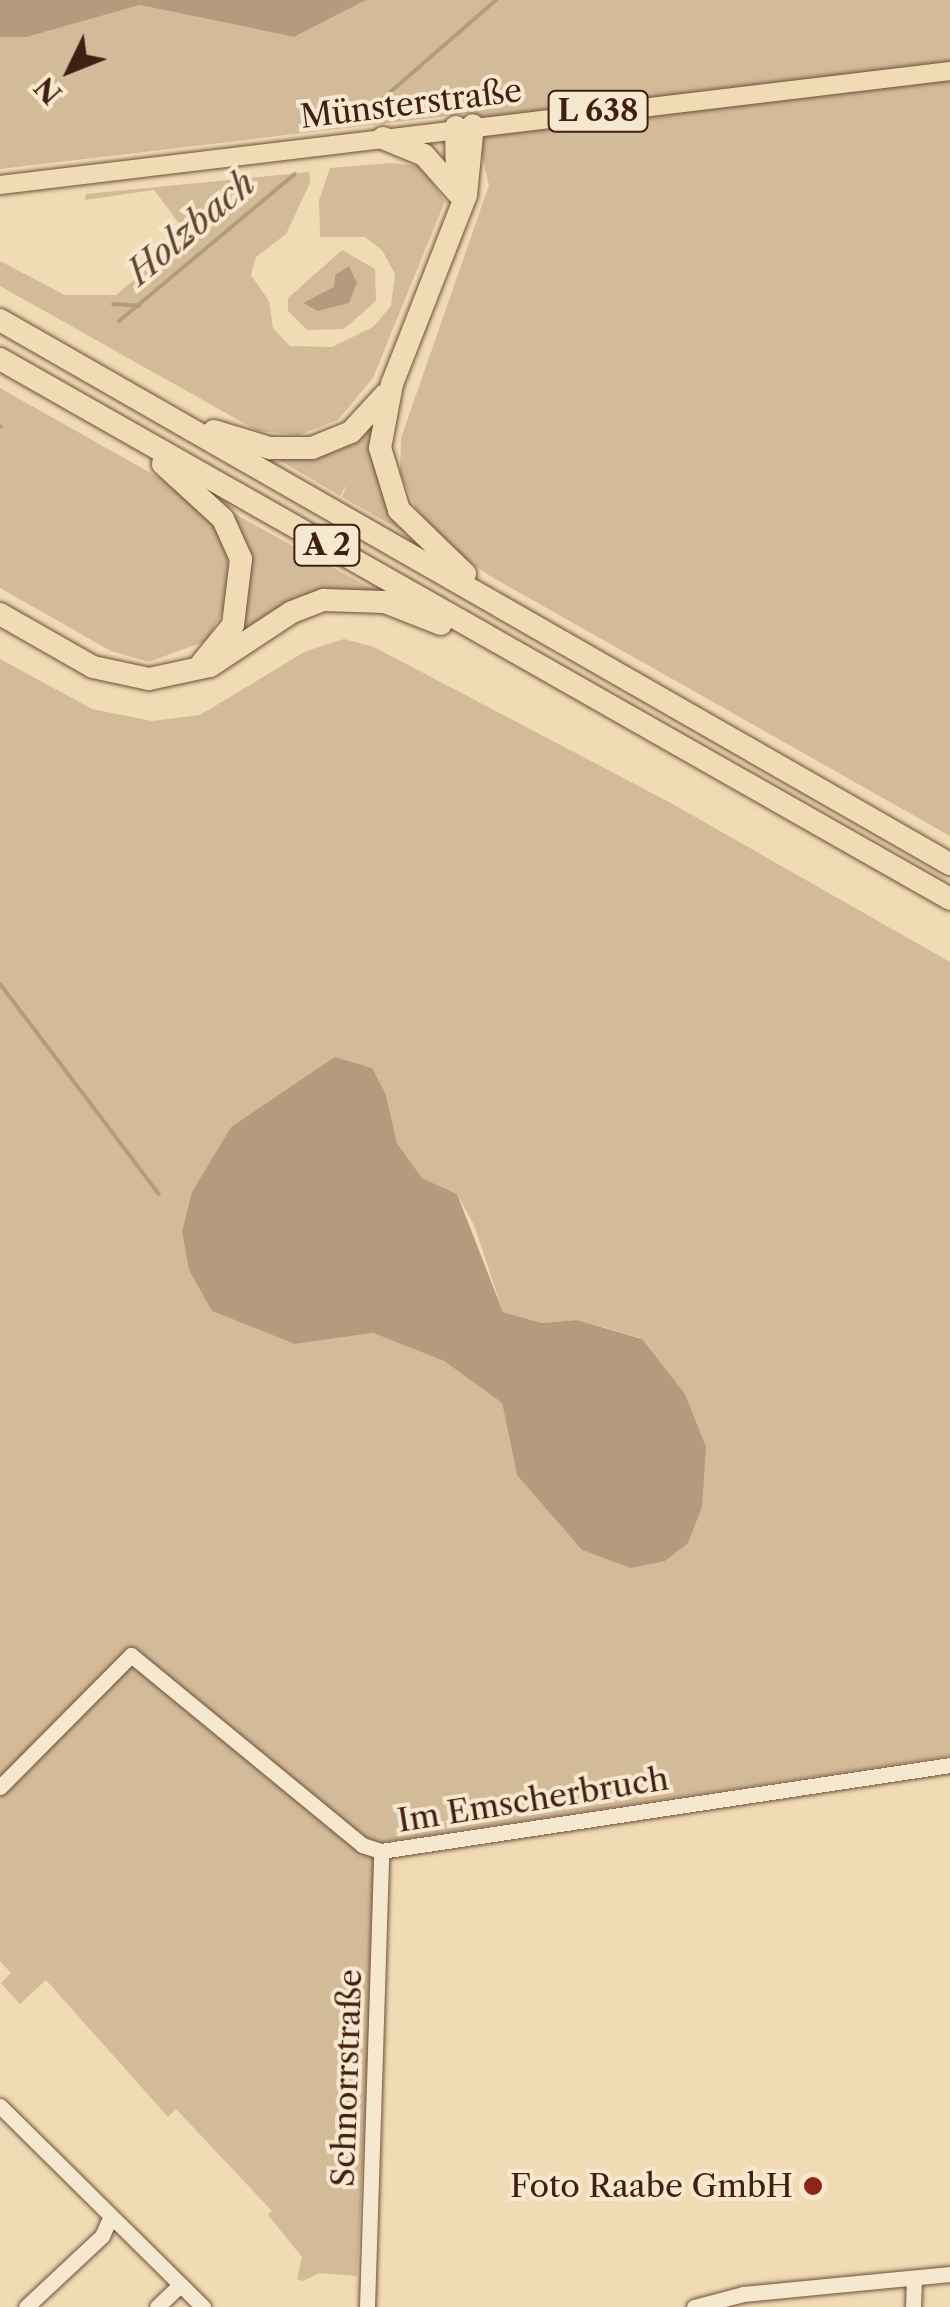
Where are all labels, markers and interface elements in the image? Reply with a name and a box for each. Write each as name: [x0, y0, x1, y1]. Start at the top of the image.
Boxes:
north arrow: [20, 20, 120, 120]
text: N: [27, 70, 69, 111]
street label: Münsterstraße: [298, 71, 524, 137]
road number: L 638: [546, 86, 650, 136]
water label: Holzbach: [119, 162, 263, 294]
road number: A 2: [292, 520, 362, 570]
street label: Im Emscherbruch: [395, 1760, 671, 1840]
street label: Schnorrstraße: [324, 1968, 370, 2188]
place label: Foto Raabe GmbH: [510, 2167, 793, 2205]
marker: Foto Raabe GmbH: [802, 2175, 824, 2197]

